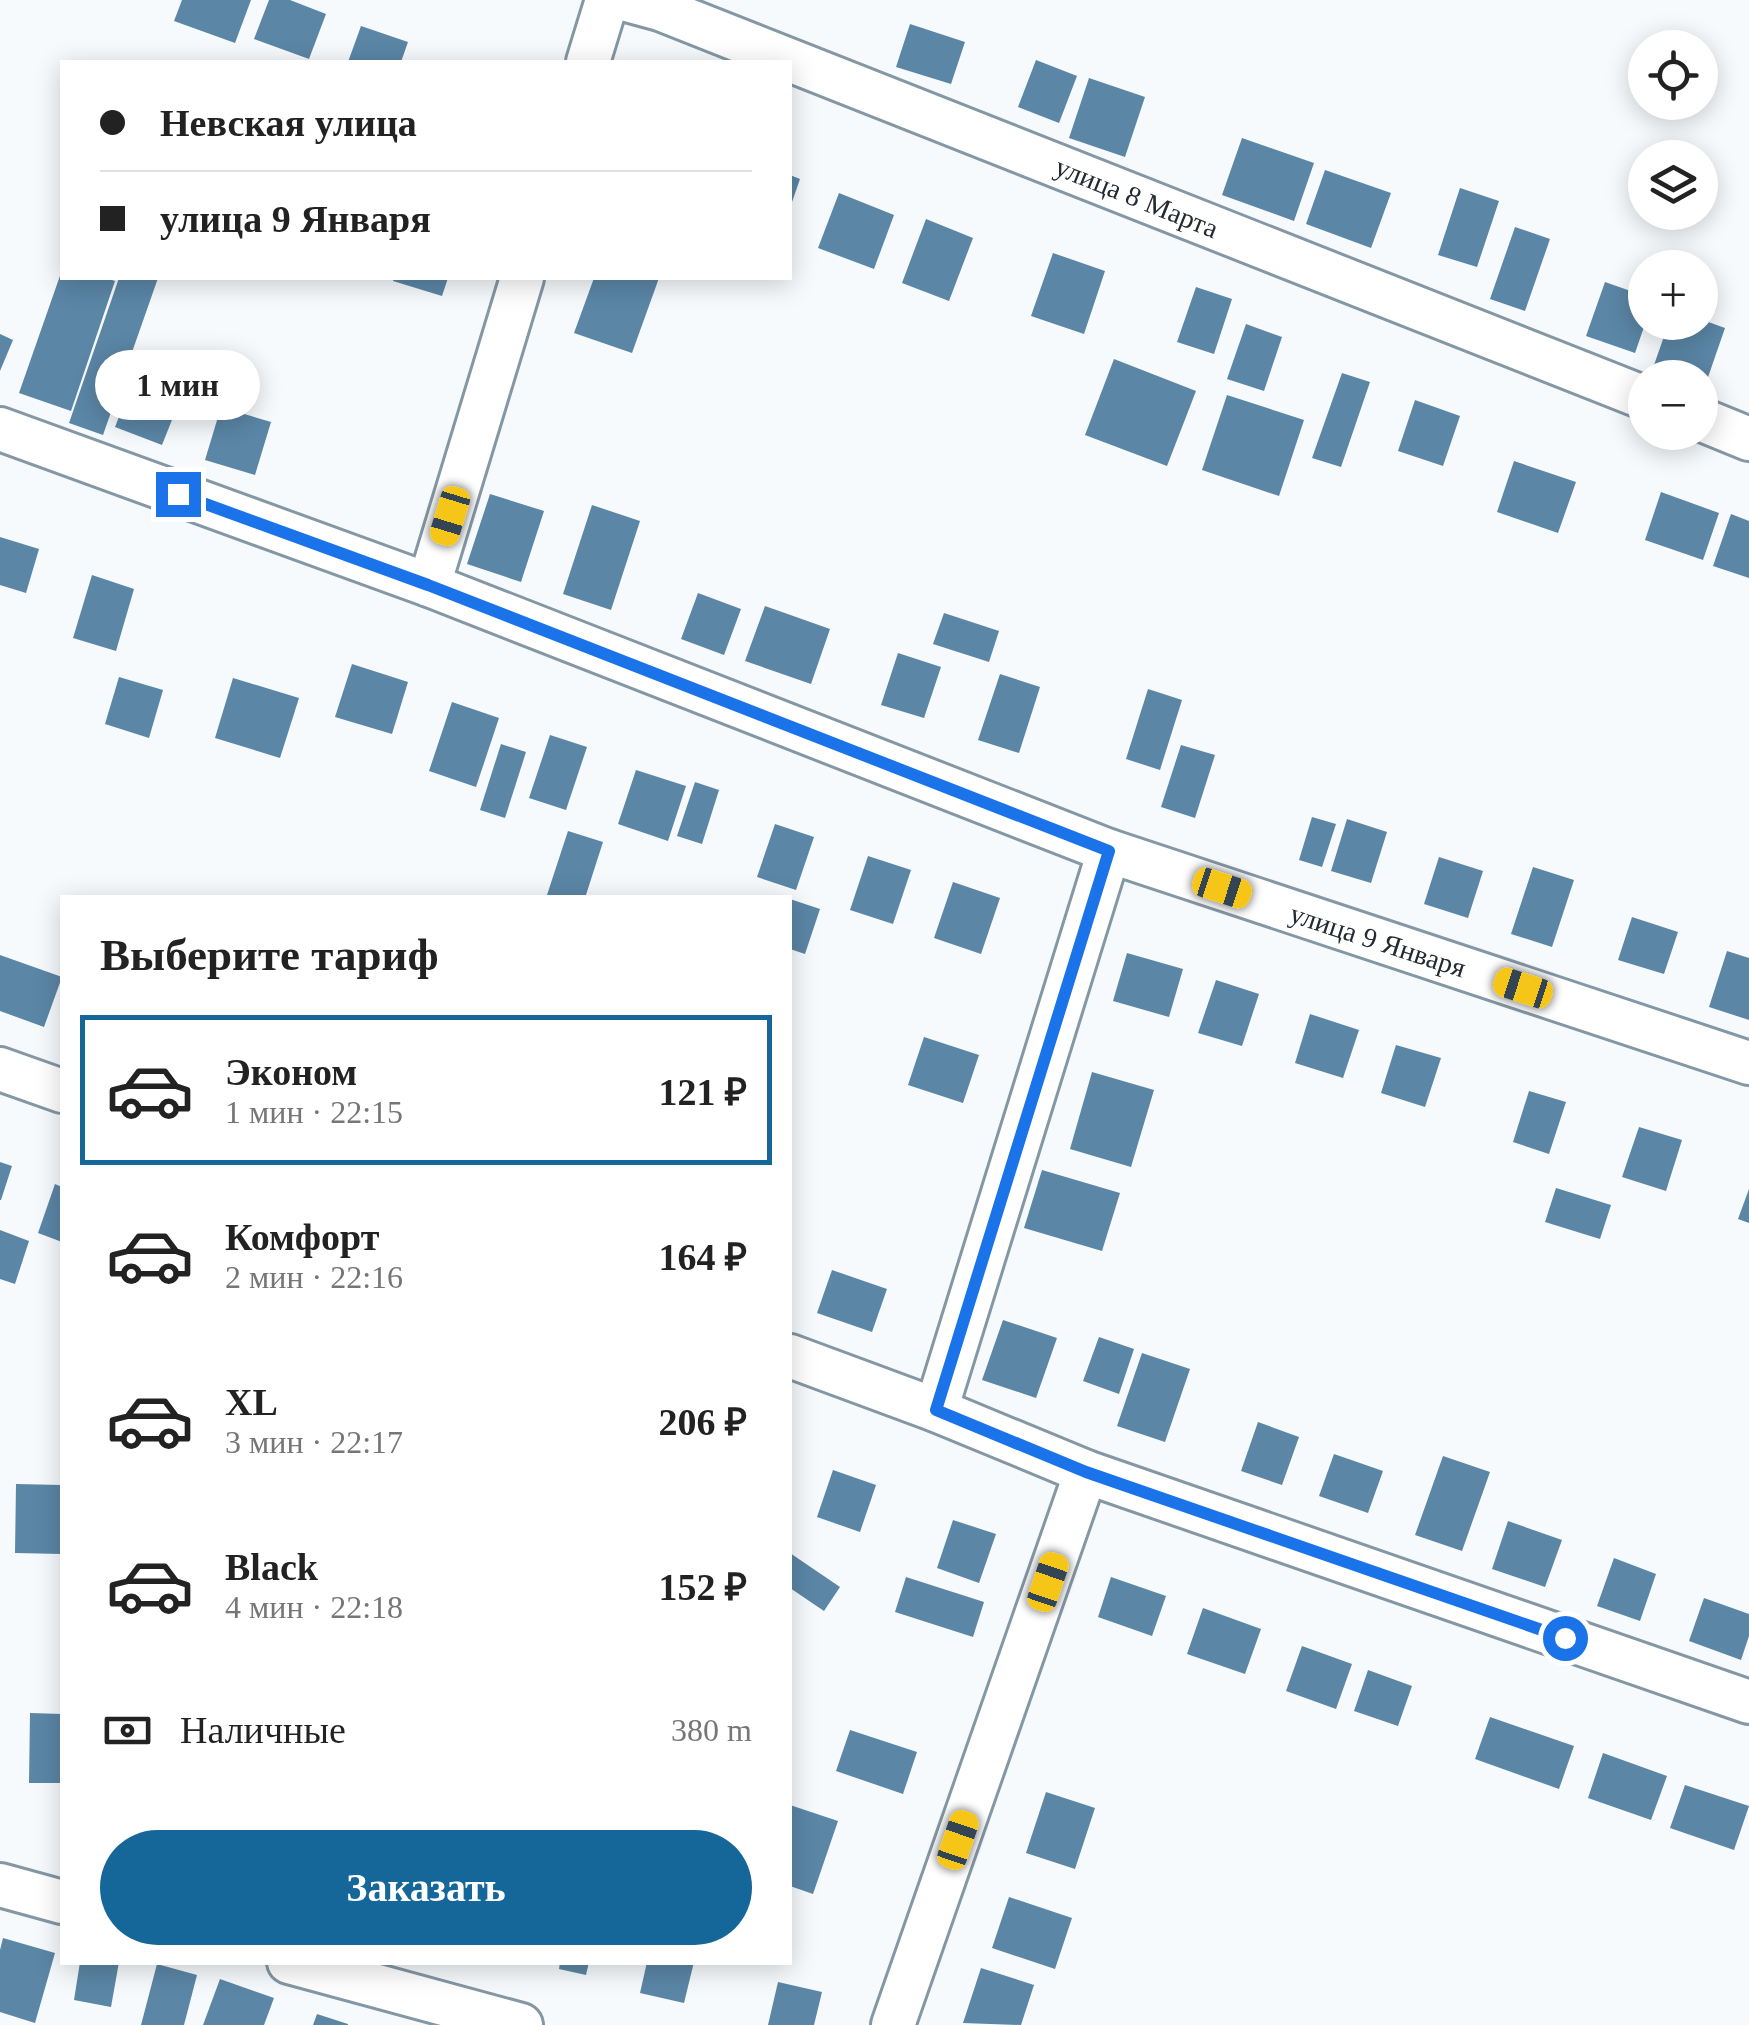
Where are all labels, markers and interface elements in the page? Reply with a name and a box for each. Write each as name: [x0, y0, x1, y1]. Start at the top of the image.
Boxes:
map controls: [1628, 30, 1718, 450]
button: locate: [1628, 30, 1718, 120]
text: Невская улица: [160, 102, 417, 144]
button: layers: [1628, 140, 1718, 230]
street label: улица 8 Марта: [1051, 151, 1223, 244]
text: улица 9 Января: [160, 198, 431, 240]
button: +: [1628, 250, 1718, 340]
callout: 1 мин: [96, 349, 260, 419]
button: −: [1628, 360, 1718, 450]
text: 1 мин: [136, 367, 219, 403]
route end: [156, 472, 201, 517]
car: [427, 483, 473, 549]
car: [1189, 864, 1255, 912]
street label: улица 9 Января: [1286, 897, 1470, 984]
text: Выберите тариф: [100, 930, 439, 980]
car: [1490, 964, 1556, 1012]
icon: car: [105, 1045, 195, 1135]
text: Эконом: [225, 1051, 357, 1093]
text: 121 ₽: [658, 1071, 747, 1113]
text: 1 мин · 22:15: [225, 1094, 403, 1130]
icon: car: [105, 1210, 195, 1300]
text: Комфорт: [225, 1216, 379, 1258]
text: 164 ₽: [658, 1236, 747, 1278]
text: 2 мин · 22:16: [225, 1259, 403, 1295]
icon: car: [105, 1375, 195, 1465]
text: XL: [225, 1381, 278, 1423]
text: 206 ₽: [658, 1401, 747, 1443]
text: 3 мин · 22:17: [225, 1424, 403, 1460]
icon: car: [105, 1540, 195, 1630]
text: Black: [225, 1546, 318, 1588]
car: [1024, 1549, 1072, 1615]
text: 152 ₽: [658, 1566, 747, 1608]
text: 4 мин · 22:18: [225, 1589, 403, 1625]
route start: [1543, 1616, 1588, 1661]
icon: cash: [100, 1703, 155, 1758]
text: Наличные: [180, 1709, 346, 1751]
text: 380 m: [671, 1712, 752, 1748]
car: [934, 1807, 982, 1873]
button: Заказать: [100, 1830, 752, 1945]

